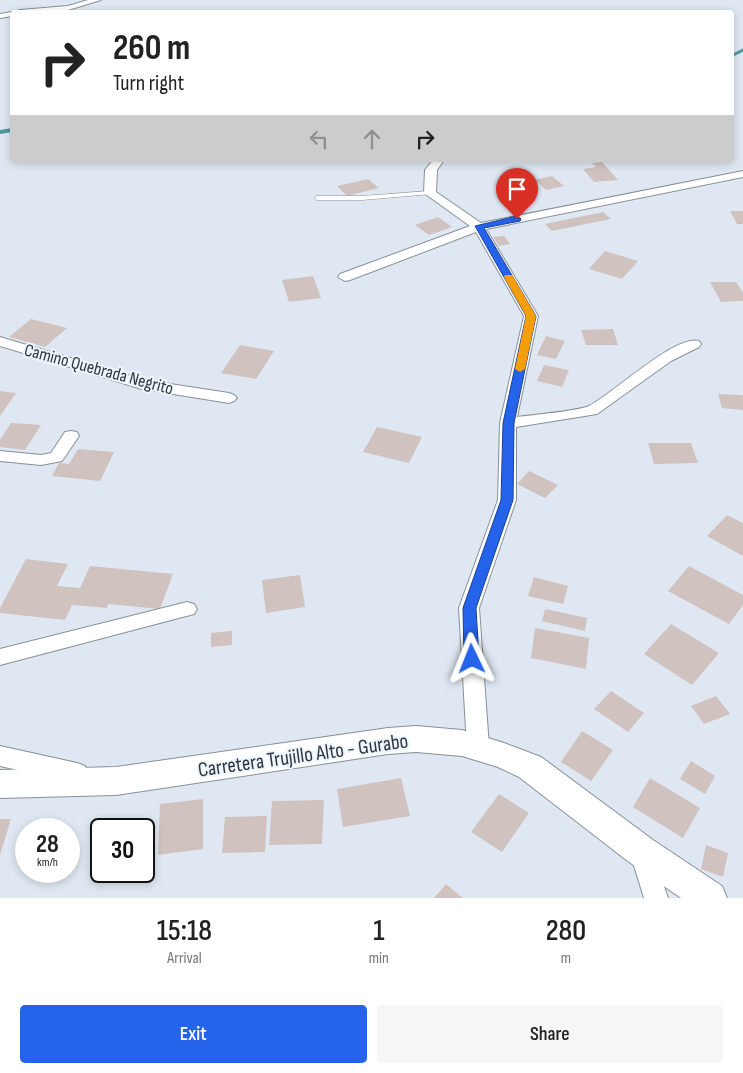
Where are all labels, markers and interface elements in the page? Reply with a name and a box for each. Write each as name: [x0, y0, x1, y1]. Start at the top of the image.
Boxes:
text: 260 m: [113, 27, 190, 70]
icon: right: [30, 30, 95, 95]
text: Turn right: [113, 70, 184, 97]
icon: left: [305, 125, 333, 153]
icon: ahead: [358, 125, 386, 153]
icon: right: [411, 125, 439, 153]
pin: [496, 168, 538, 219]
icon: arrive: [503, 175, 531, 203]
street label: Camino Quebrada Negrito: [22, 339, 176, 399]
position arrow: [445, 632, 497, 684]
street label: Carretera Trujillo Alto - Gurabo: [196, 728, 410, 783]
speed limit sign: 30: [90, 818, 155, 883]
text: 28: [36, 829, 59, 860]
text: km/h: [37, 855, 58, 870]
text: 15:18: [157, 913, 212, 949]
text: 1: [373, 913, 384, 949]
text: 280: [546, 913, 586, 949]
text: Arrival: [167, 949, 202, 968]
text: min: [369, 949, 389, 968]
text: m: [561, 949, 571, 968]
button: Exit: [20, 1005, 367, 1063]
button: Share: [377, 1005, 723, 1063]

